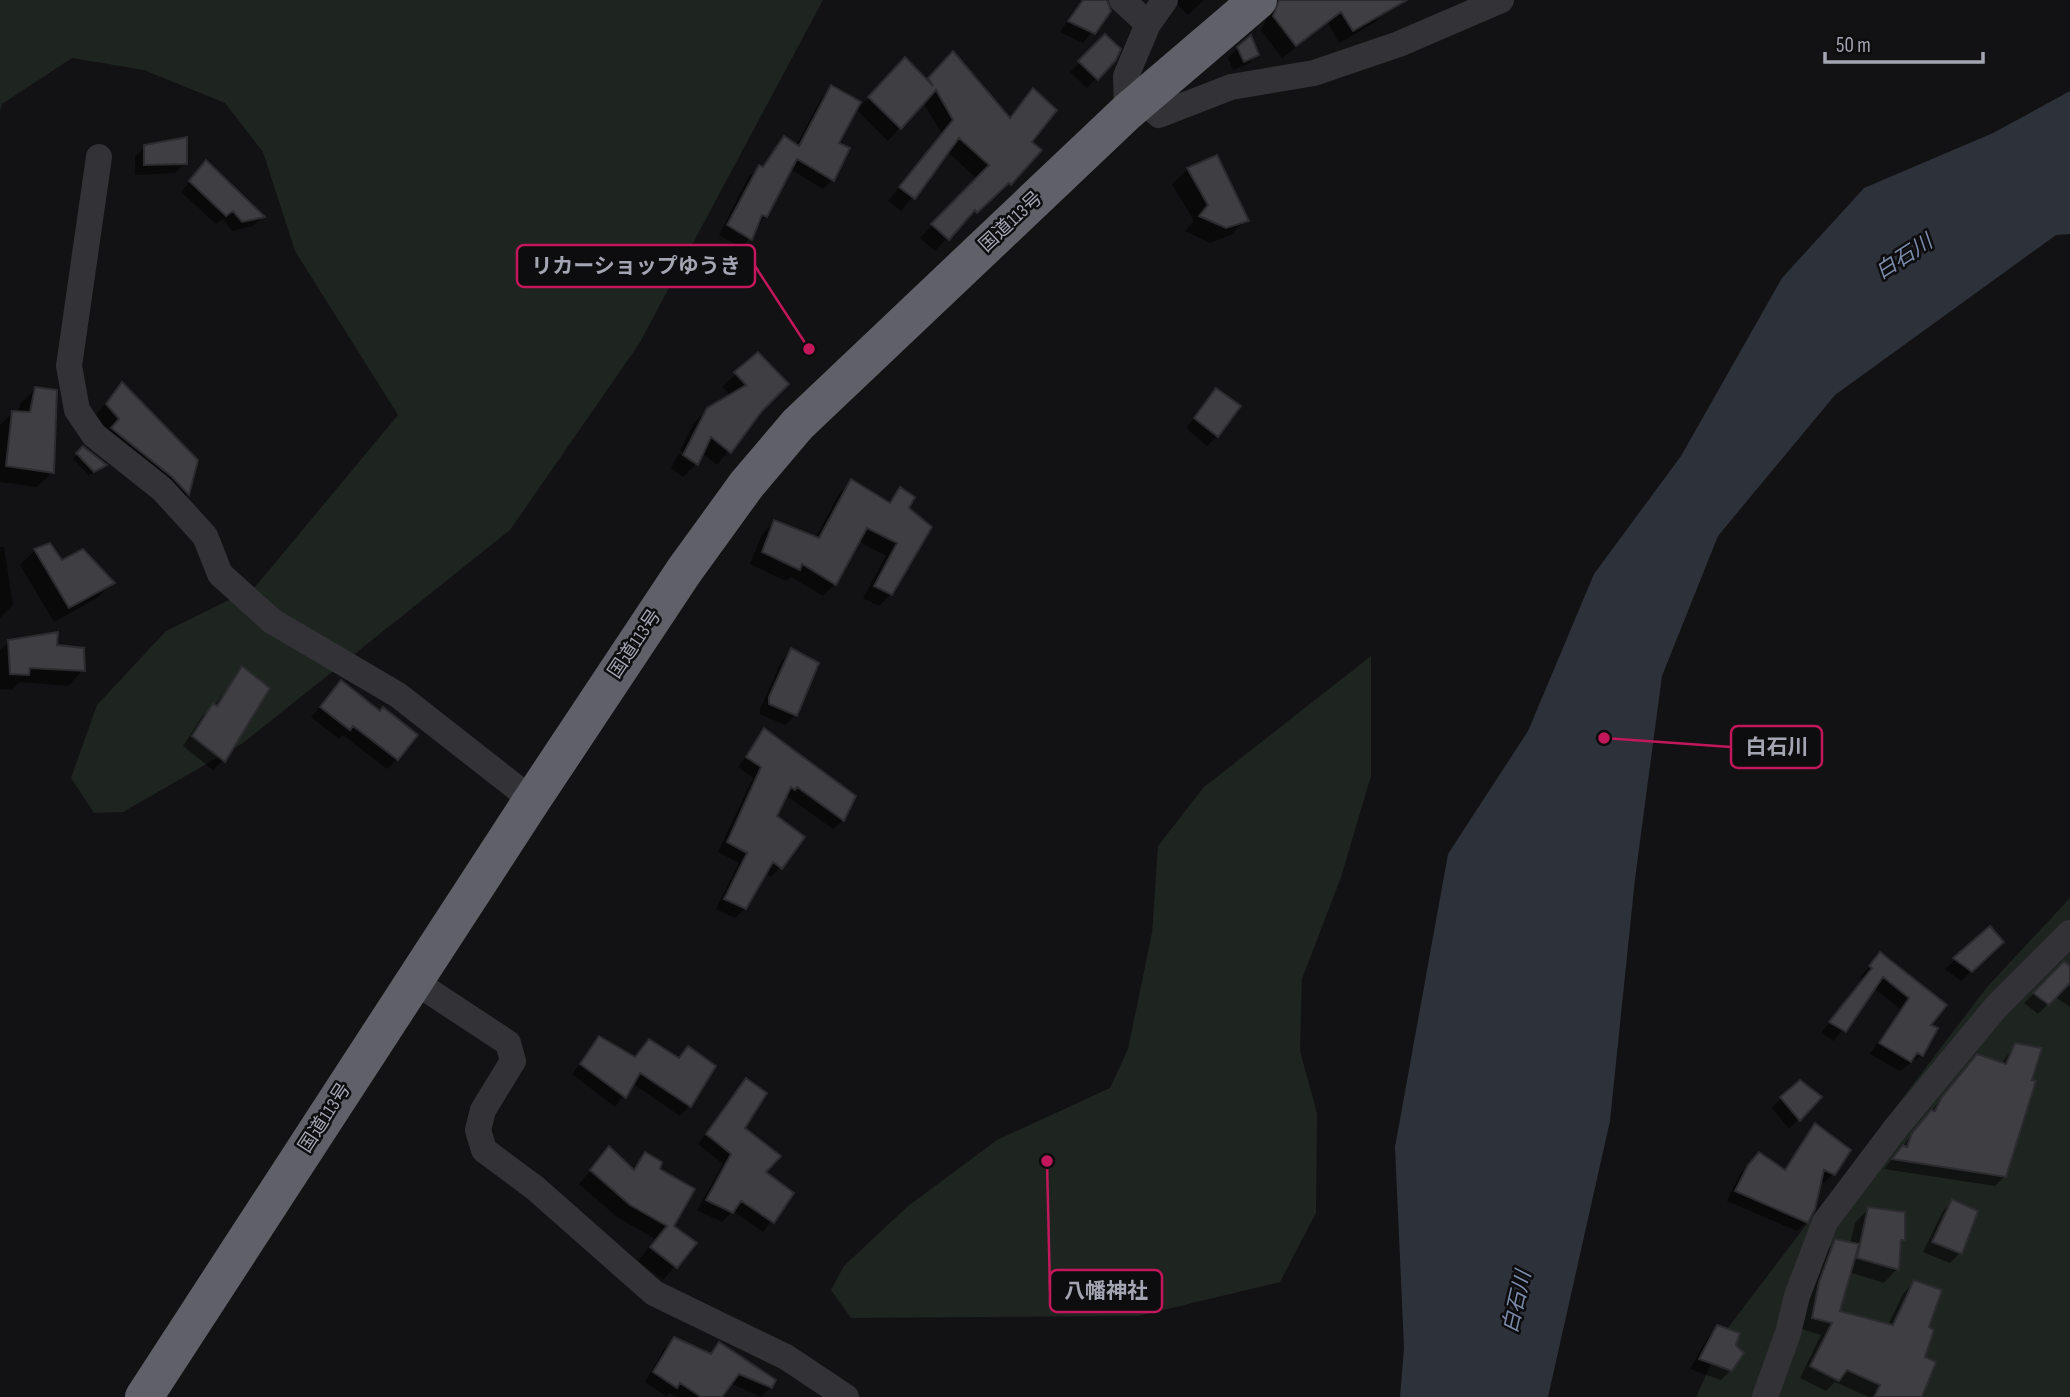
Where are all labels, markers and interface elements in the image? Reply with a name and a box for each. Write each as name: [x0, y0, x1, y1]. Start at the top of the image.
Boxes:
scale bar: [1825, 21, 1982, 65]
text: 50 m: [1836, 33, 1871, 58]
street label: 国道113号: [975, 187, 1047, 257]
water label: 白石川: [1871, 228, 1939, 285]
callout: リカーショップゆうき: [517, 245, 755, 287]
text: リカーショップゆうき: [531, 254, 741, 279]
street label: 国道113号: [604, 605, 666, 683]
callout: 白石川: [1731, 726, 1822, 768]
text: 白石川: [1746, 735, 1809, 760]
street label: 国道113号: [294, 1079, 356, 1157]
water label: 白石川: [1498, 1267, 1537, 1336]
callout: 八幡神社: [1050, 1270, 1162, 1312]
text: 八幡神社: [1064, 1279, 1148, 1304]

